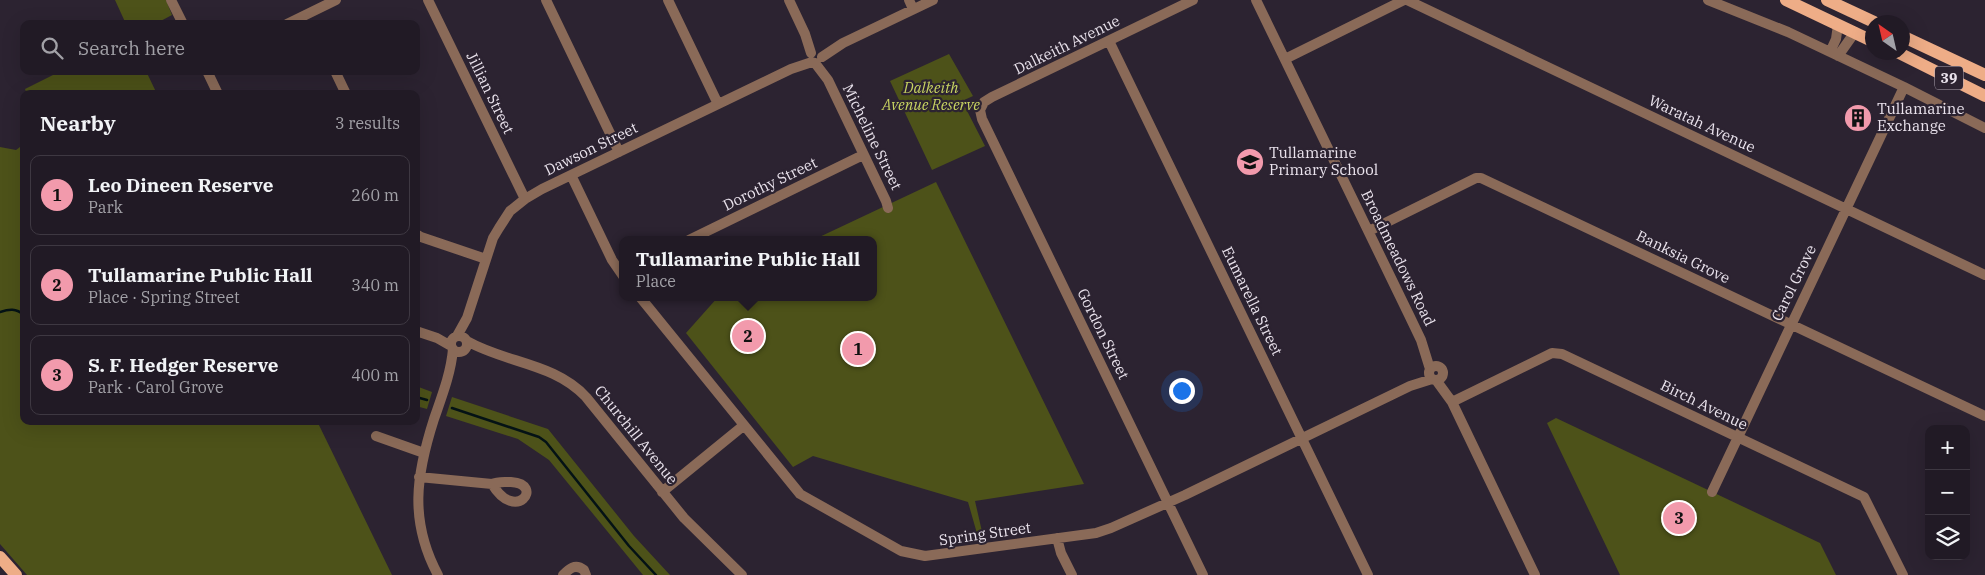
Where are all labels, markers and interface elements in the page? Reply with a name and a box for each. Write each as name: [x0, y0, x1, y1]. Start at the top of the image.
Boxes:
street label: Dalkeith Avenue: [1011, 11, 1123, 78]
north arrow: [1865, 15, 1910, 60]
search box: [20, 20, 420, 75]
icon: search: [38, 34, 66, 62]
text: Search here: [78, 36, 185, 60]
street label: Jillian Street: [462, 49, 518, 137]
road number: 39: [1935, 66, 1963, 90]
park label: Dalkeith Avenue Reserve: [881, 78, 980, 114]
street label: Micheline Street: [839, 81, 906, 193]
street label: Waratah Avenue: [1646, 91, 1759, 157]
place label: Tullamarine Exchange: [1877, 99, 1964, 135]
building icon: Tullamarine Exchange: [1843, 103, 1873, 133]
text: Nearby: [40, 109, 116, 137]
text: 3 results: [335, 113, 400, 133]
street label: Dawson Street: [541, 118, 640, 179]
place label: Tullamarine Primary School: [1269, 143, 1378, 179]
school or university icon: Tullamarine Primary School: [1235, 147, 1265, 177]
street label: Dorothy Street: [720, 153, 820, 215]
text: Leo Dineen Reserve: [88, 173, 274, 197]
text: 1: [52, 185, 62, 205]
text: 260 m: [351, 185, 399, 205]
street label: Broadmeadows Road: [1357, 187, 1440, 329]
text: Park: [88, 197, 123, 217]
street label: Banksia Grove: [1633, 226, 1733, 287]
popup: [619, 236, 877, 301]
street label: Carol Grove: [1767, 242, 1820, 324]
street label: Eumarella Street: [1218, 243, 1287, 358]
text: Tullamarine Public Hall: [636, 247, 860, 271]
text: Tullamarine Public Hall: [88, 263, 313, 287]
text: Place: [636, 271, 676, 291]
text: 2: [52, 275, 62, 295]
text: 340 m: [351, 275, 399, 295]
street label: Gordon Street: [1073, 285, 1134, 382]
text: Place · Spring Street: [88, 287, 240, 307]
pin: 2: [732, 317, 764, 355]
pin: 1: [842, 330, 874, 368]
text: S. F. Hedger Reserve: [88, 353, 279, 377]
text: 3: [52, 365, 62, 385]
text: 400 m: [351, 365, 399, 385]
street label: Birch Avenue: [1657, 375, 1751, 434]
text: Park · Carol Grove: [88, 377, 224, 397]
your location: [1169, 378, 1195, 404]
street label: Churchill Avenue: [591, 381, 682, 488]
map controls: [1925, 425, 1970, 560]
button: +: [1925, 425, 1970, 470]
button: −: [1925, 470, 1970, 515]
pin: 3: [1663, 499, 1695, 537]
button: layers: [1925, 515, 1970, 560]
street label: Spring Street: [938, 518, 1032, 549]

